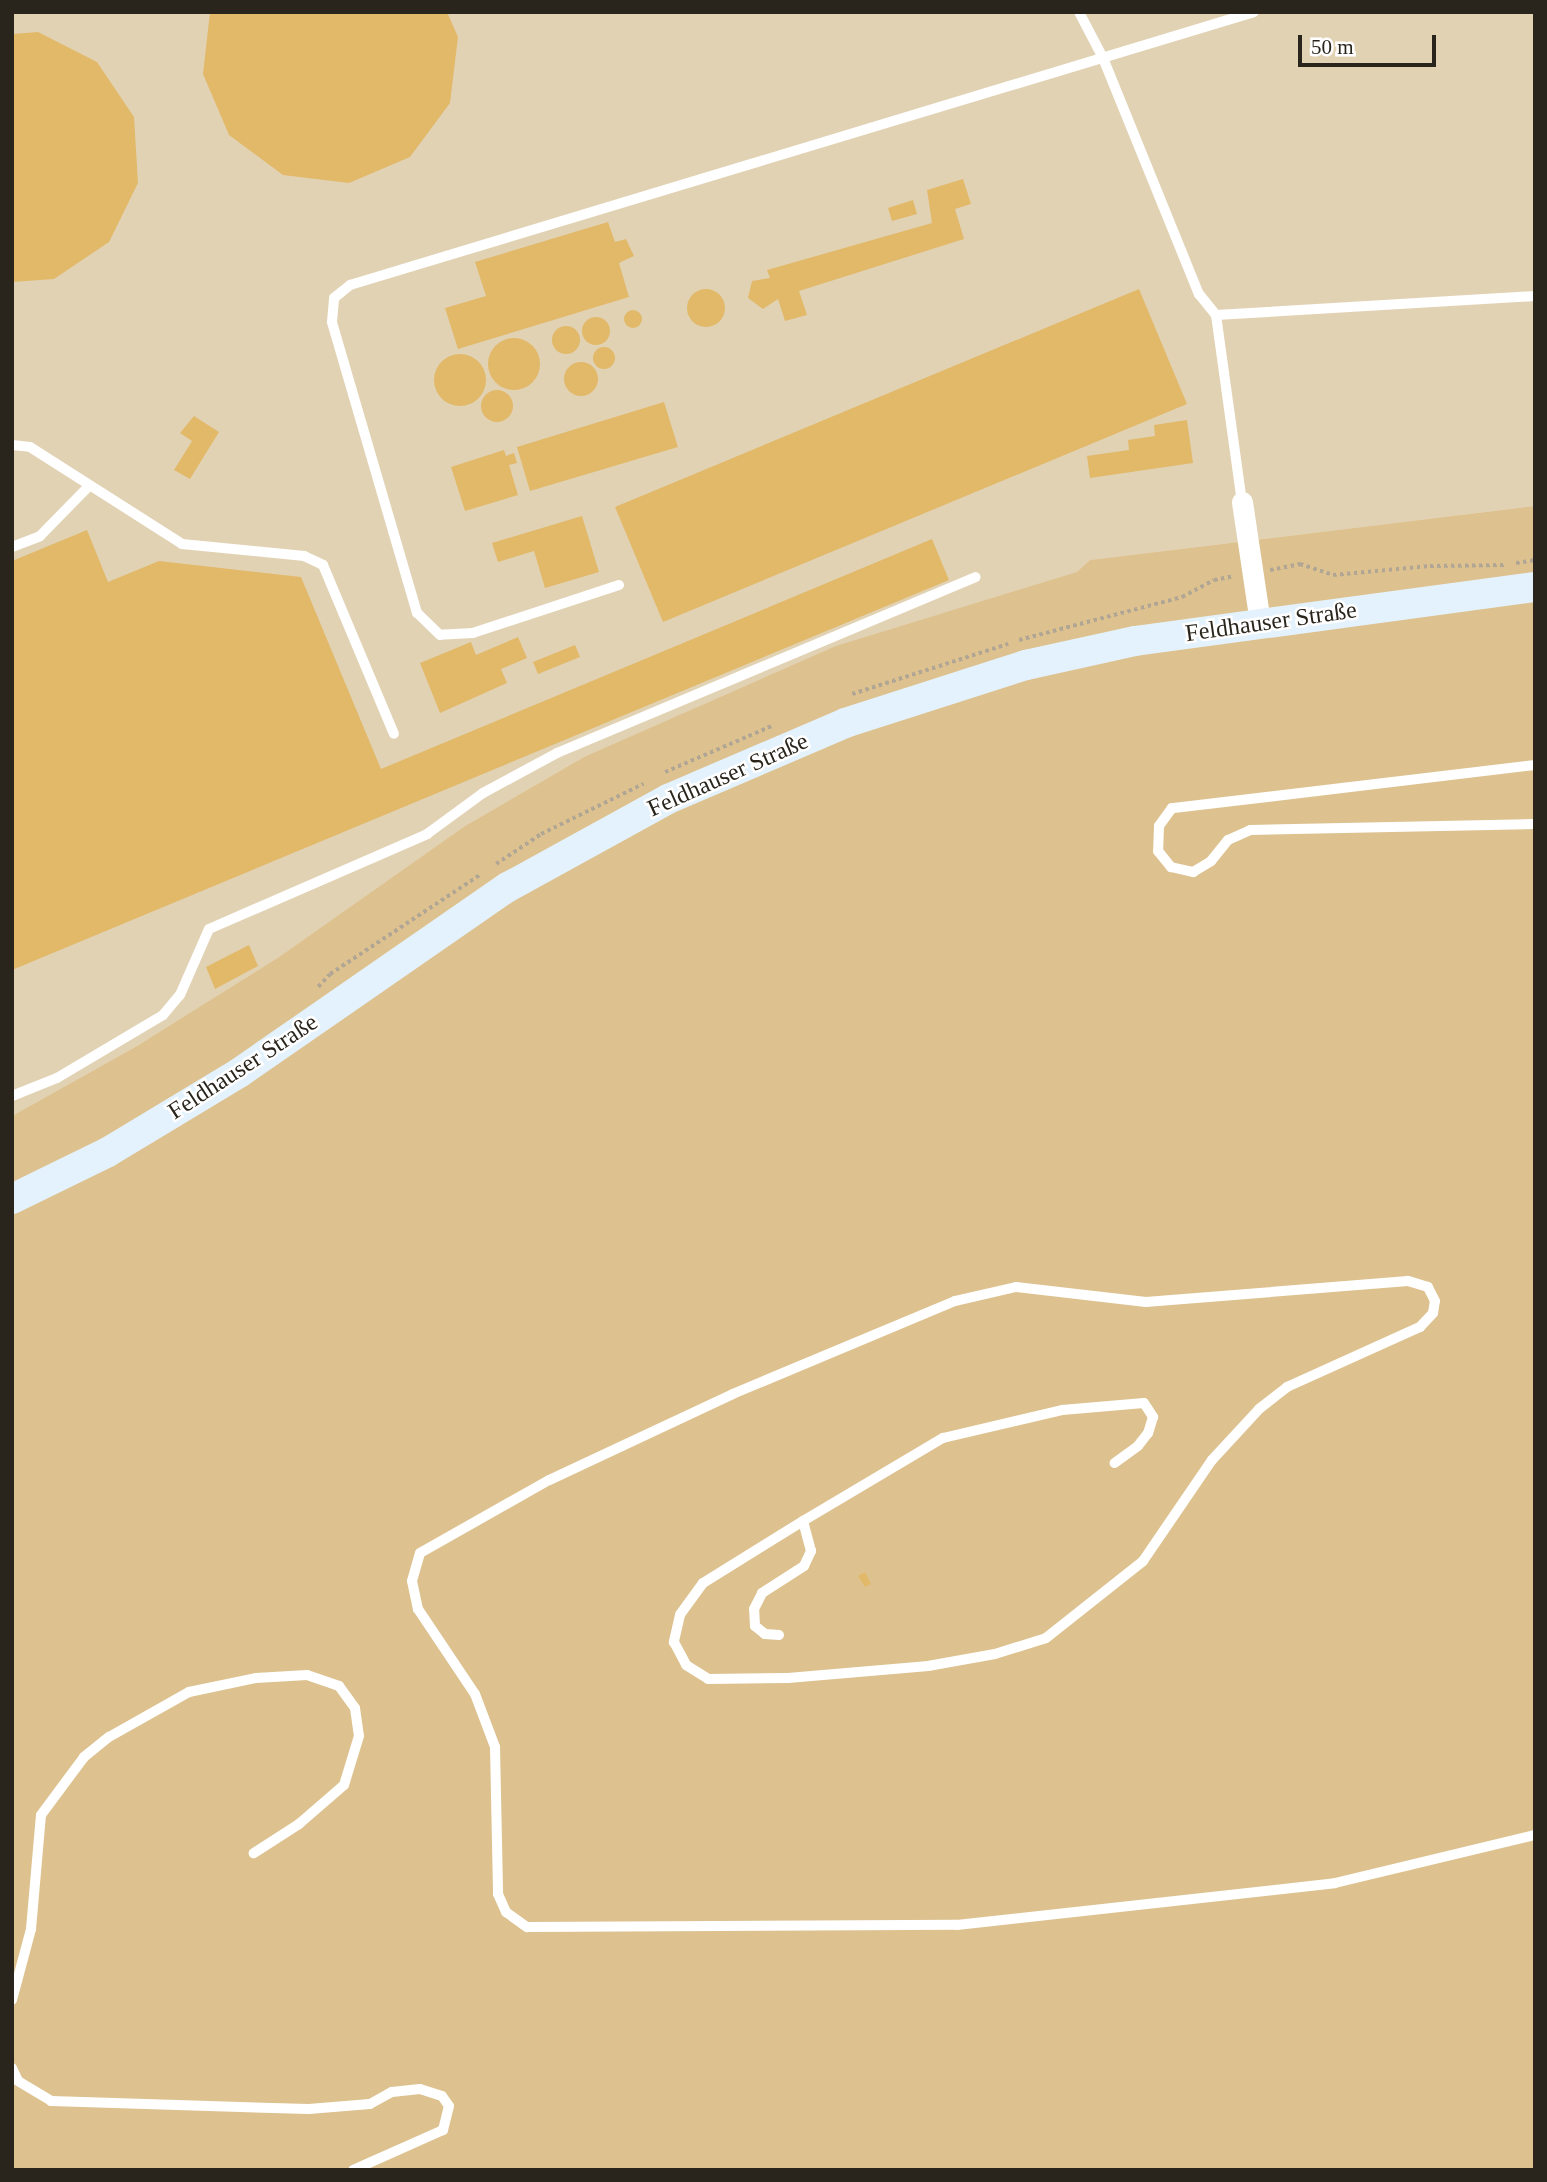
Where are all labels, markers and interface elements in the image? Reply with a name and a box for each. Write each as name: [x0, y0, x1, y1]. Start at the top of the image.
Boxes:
scale bar: [1302, 21, 1440, 65]
text: 50 m: [1311, 35, 1354, 59]
street label: Feldhauser Straße: [1184, 596, 1358, 648]
street label: Feldhauser Straße: [643, 727, 813, 823]
street label: Feldhauser Straße: [163, 1008, 323, 1126]

